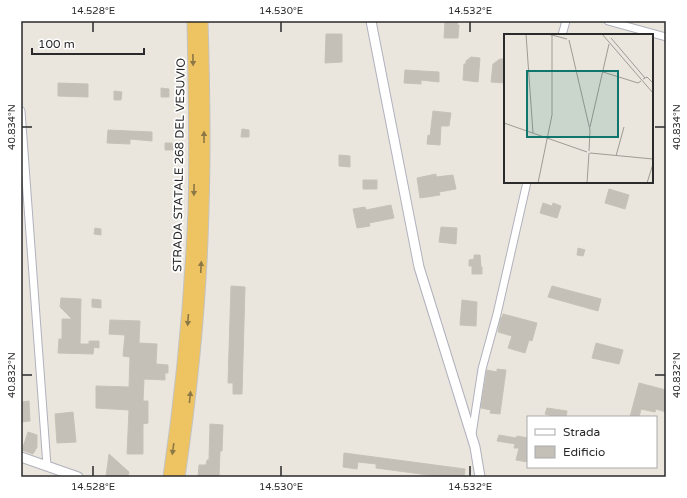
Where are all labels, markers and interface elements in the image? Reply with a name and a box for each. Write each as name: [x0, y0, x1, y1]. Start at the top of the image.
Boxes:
text: 14.528°E: [71, 5, 115, 17]
text: 14.530°E: [259, 5, 303, 17]
text: 14.532°E: [448, 5, 492, 17]
scale bar: [32, 30, 144, 56]
inset map: [504, 34, 653, 183]
text: 100 m: [38, 37, 75, 51]
one-way arrow: [190, 54, 197, 66]
street label: STRADA STATALE 268 DEL VESUVIO: [170, 58, 188, 272]
text: 40.834°N: [6, 104, 18, 150]
text: 40.834°N: [671, 104, 683, 150]
one-way arrow: [201, 130, 207, 143]
one-way arrow: [191, 184, 197, 197]
one-way arrow: [197, 261, 204, 273]
one-way arrow: [184, 314, 191, 326]
text: 40.832°N: [6, 352, 18, 398]
text: 40.832°N: [671, 352, 683, 398]
one-way arrow: [187, 391, 193, 403]
legend: [527, 416, 657, 468]
text: Strada: [563, 425, 600, 439]
one-way arrow: [170, 443, 176, 455]
text: Edificio: [563, 445, 605, 459]
text: 14.528°E: [71, 481, 115, 493]
text: 14.530°E: [259, 481, 303, 493]
text: 14.532°E: [448, 481, 492, 493]

